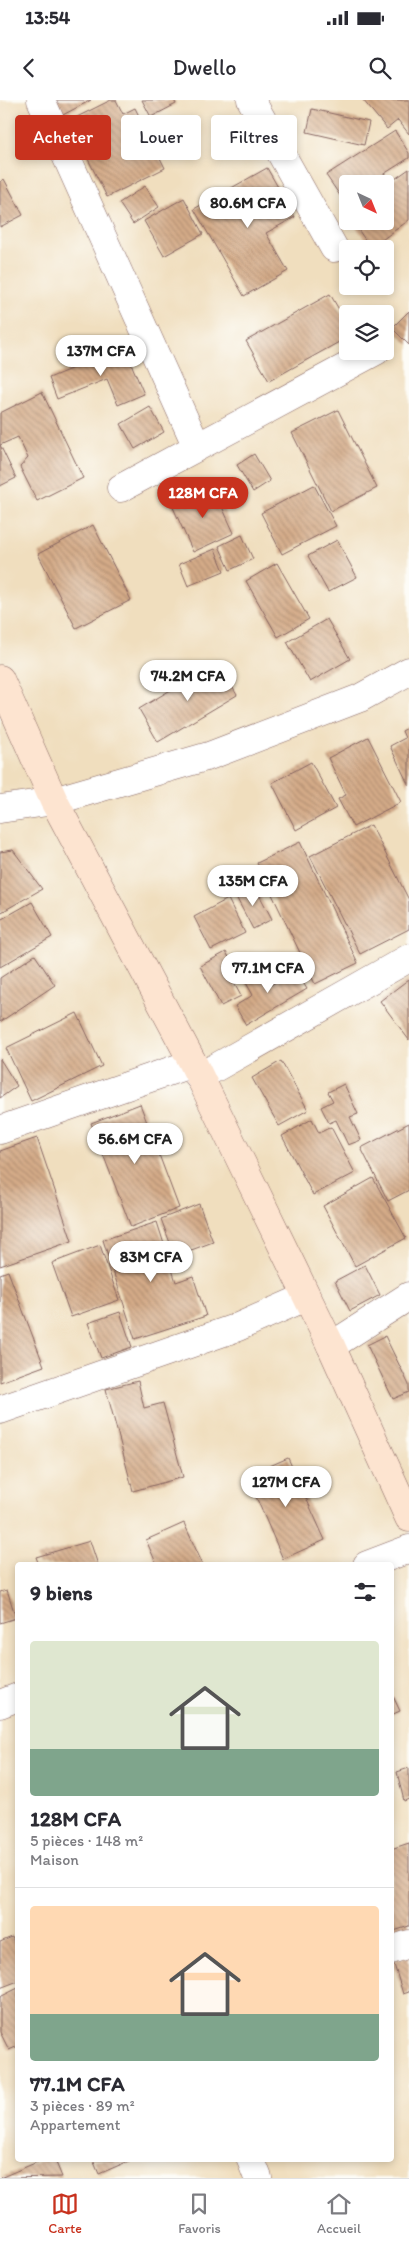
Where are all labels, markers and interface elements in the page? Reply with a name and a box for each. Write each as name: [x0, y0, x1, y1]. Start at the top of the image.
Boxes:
text: 13:54: [25, 6, 70, 29]
icon: back: [15, 54, 43, 82]
text: Dwello: [173, 54, 236, 81]
icon: search: [366, 54, 394, 82]
chip: Acheter: [15, 115, 111, 160]
chip: Louer: [121, 115, 201, 160]
chip: Filtres: [211, 115, 297, 160]
north arrow: [339, 175, 394, 230]
map controls: [339, 175, 394, 360]
pin: 80.6M CFA: [191, 186, 305, 229]
text: 80.6M CFA: [210, 193, 286, 212]
button: locate: [339, 240, 394, 295]
button: layers: [339, 305, 394, 360]
pin: 137M CFA: [49, 334, 153, 377]
text: 137M CFA: [67, 341, 135, 360]
pin: 128M CFA: [151, 476, 255, 519]
text: 128M CFA: [168, 483, 238, 502]
pin: 74.2M CFA: [131, 660, 245, 702]
text: 74.2M CFA: [151, 666, 225, 685]
pin: 135M CFA: [201, 864, 305, 907]
text: 135M CFA: [218, 871, 288, 890]
pin: 77.1M CFA: [211, 952, 325, 994]
text: 77.1M CFA: [232, 958, 304, 977]
pin: 56.6M CFA: [78, 1122, 192, 1165]
text: 56.6M CFA: [98, 1129, 172, 1148]
pin: 83M CFA: [105, 1240, 197, 1283]
text: 83M CFA: [120, 1247, 182, 1266]
pin: 127M CFA: [234, 1466, 338, 1508]
text: 127M CFA: [252, 1472, 320, 1491]
icon: filters: [351, 1578, 379, 1606]
text: 9 biens: [30, 1580, 93, 1605]
icon: home: [160, 1673, 250, 1763]
text: 128M CFA: [30, 1806, 121, 1831]
text: 5 pièces · 148 m²: [30, 1831, 143, 1850]
text: Maison: [30, 1850, 79, 1869]
icon: home: [160, 1939, 250, 2029]
text: 77.1M CFA: [30, 2071, 125, 2096]
text: 3 pièces · 89 m²: [30, 2096, 135, 2115]
text: Appartement: [30, 2115, 121, 2134]
tab: Carte: [48, 2190, 82, 2237]
tab: Favoris: [178, 2190, 221, 2237]
tab: Accueil: [317, 2190, 361, 2237]

